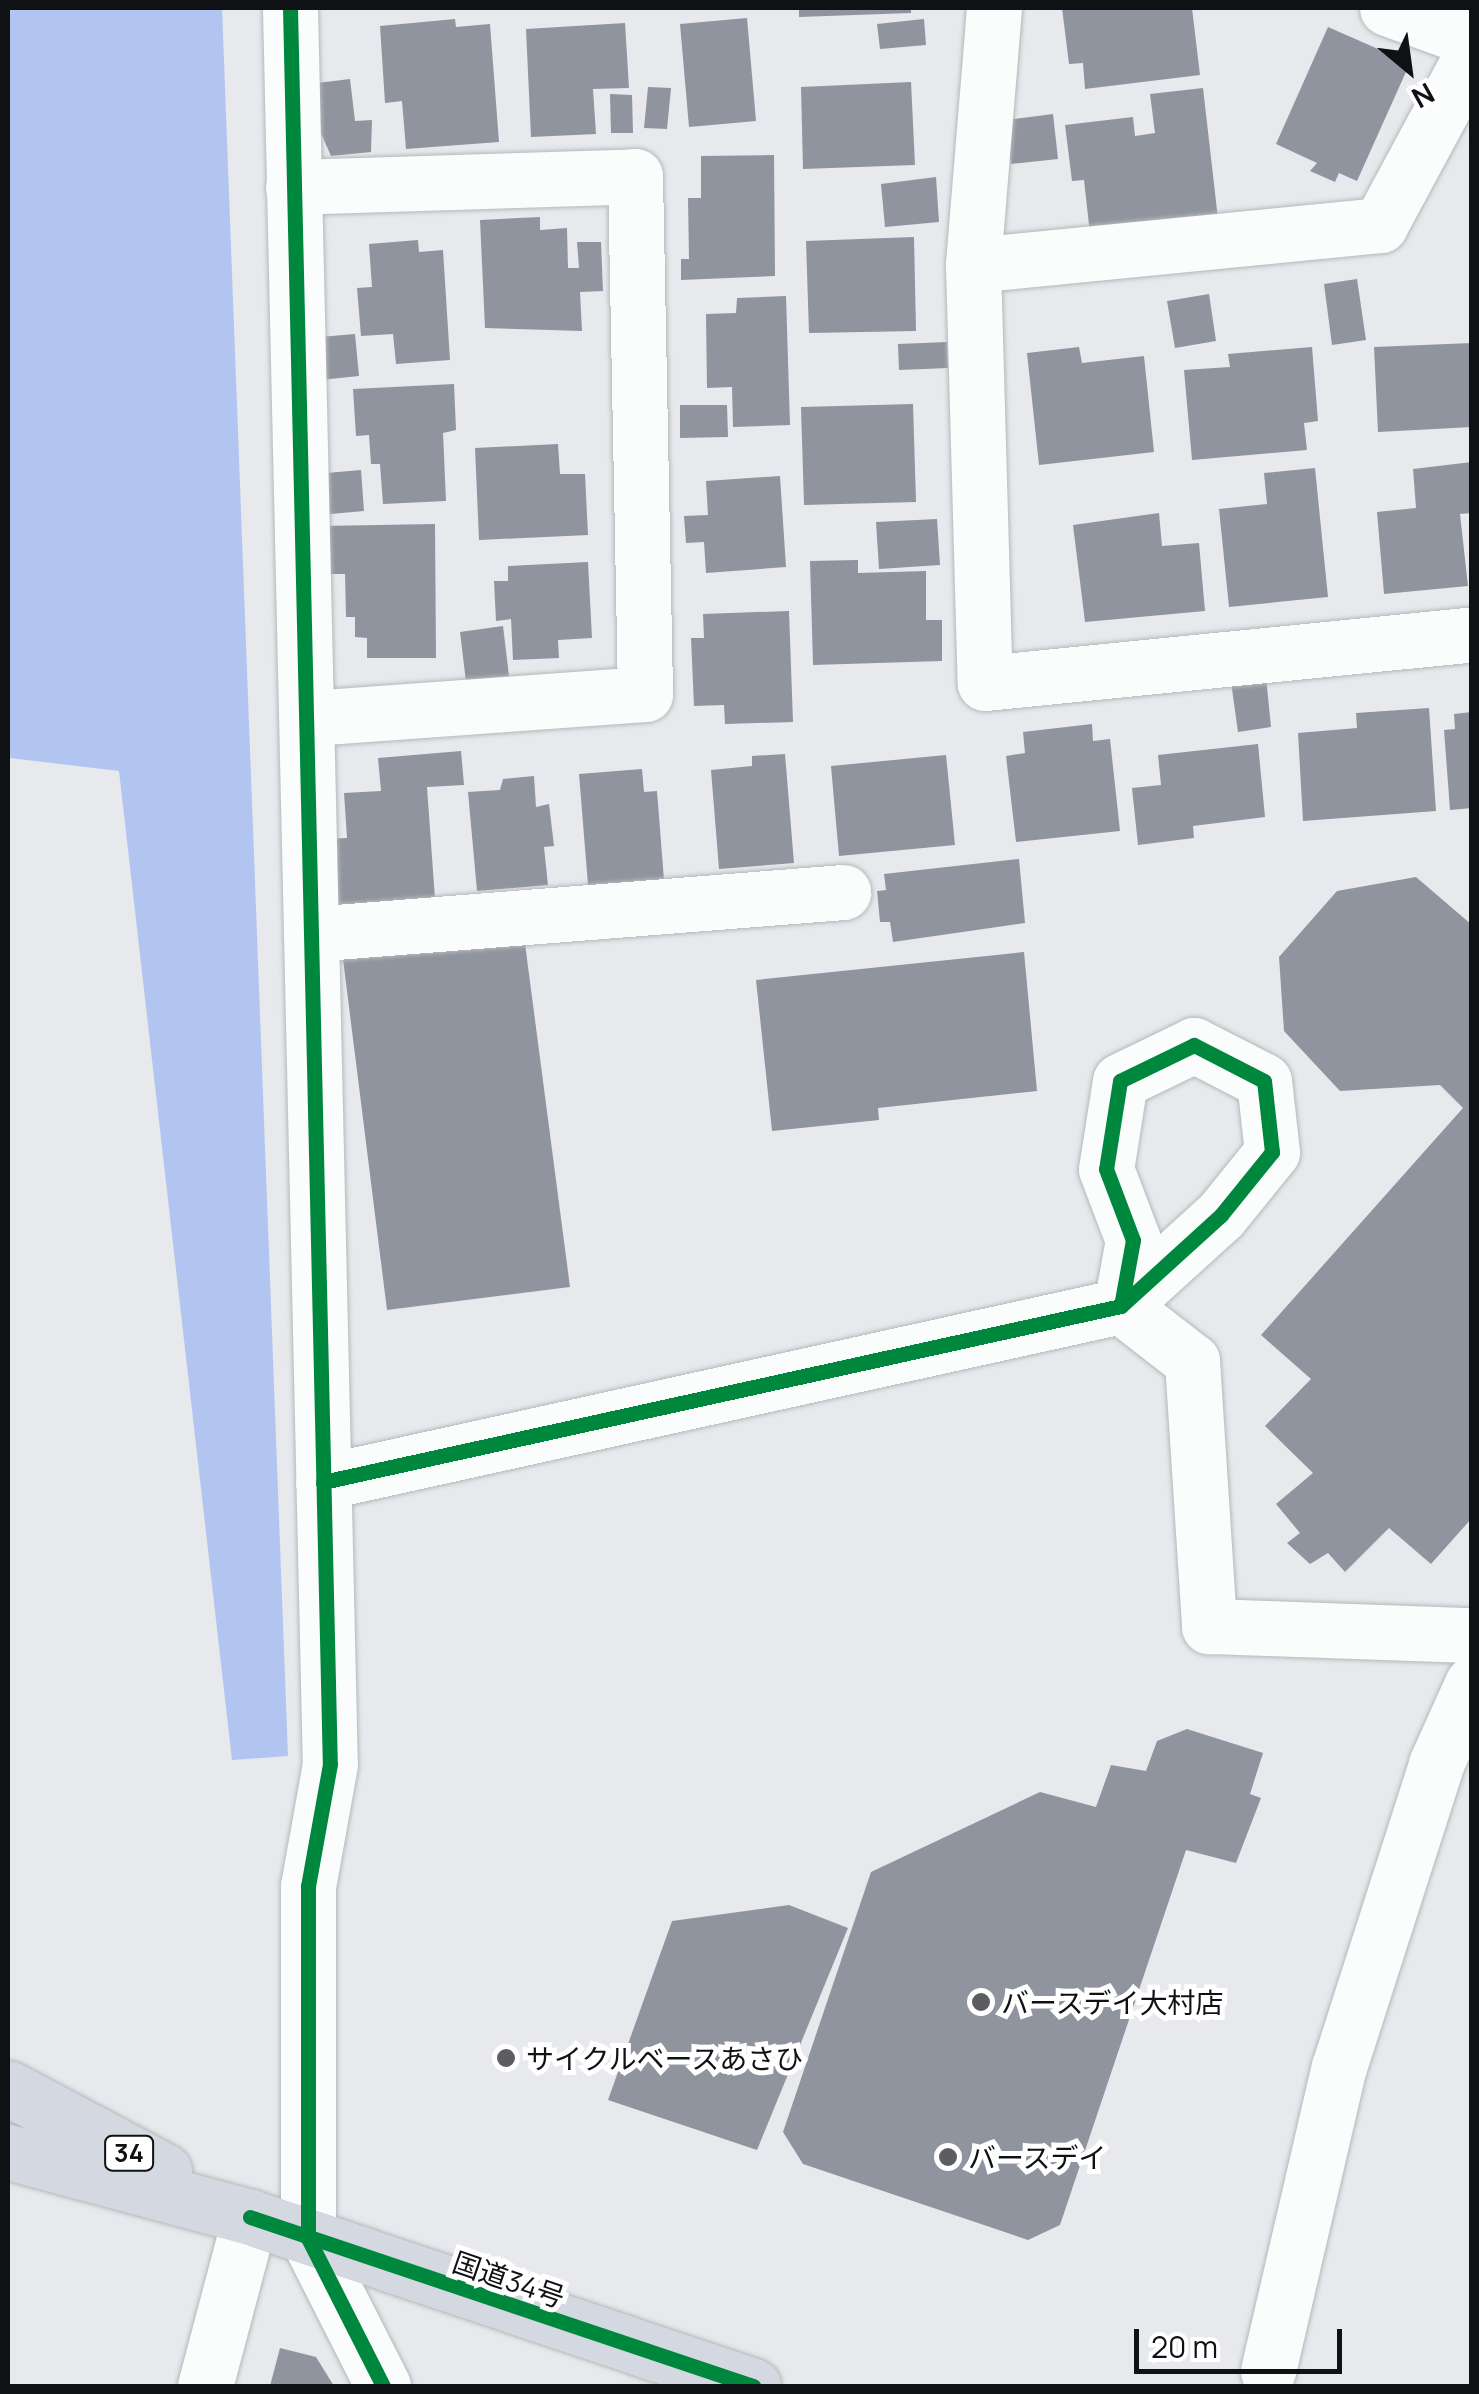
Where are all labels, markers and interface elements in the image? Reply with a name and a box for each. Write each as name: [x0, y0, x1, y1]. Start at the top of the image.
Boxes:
north arrow: [1359, 20, 1459, 120]
text: N: [1406, 75, 1442, 118]
place label: バースデイ大村店: [1001, 1985, 1225, 2019]
marker: バースデイ大村店: [970, 1991, 992, 2013]
place label: サイクルベースあさひ: [526, 2041, 806, 2075]
marker: サイクルベースあさひ: [495, 2047, 517, 2069]
road number: 34: [104, 2133, 154, 2173]
place label: バースデイ: [968, 2140, 1108, 2174]
marker: バースデイ: [937, 2146, 959, 2168]
street label: 国道34号: [449, 2244, 569, 2314]
scale bar: [1139, 2309, 1346, 2371]
text: 20 m: [1151, 2326, 1218, 2367]

